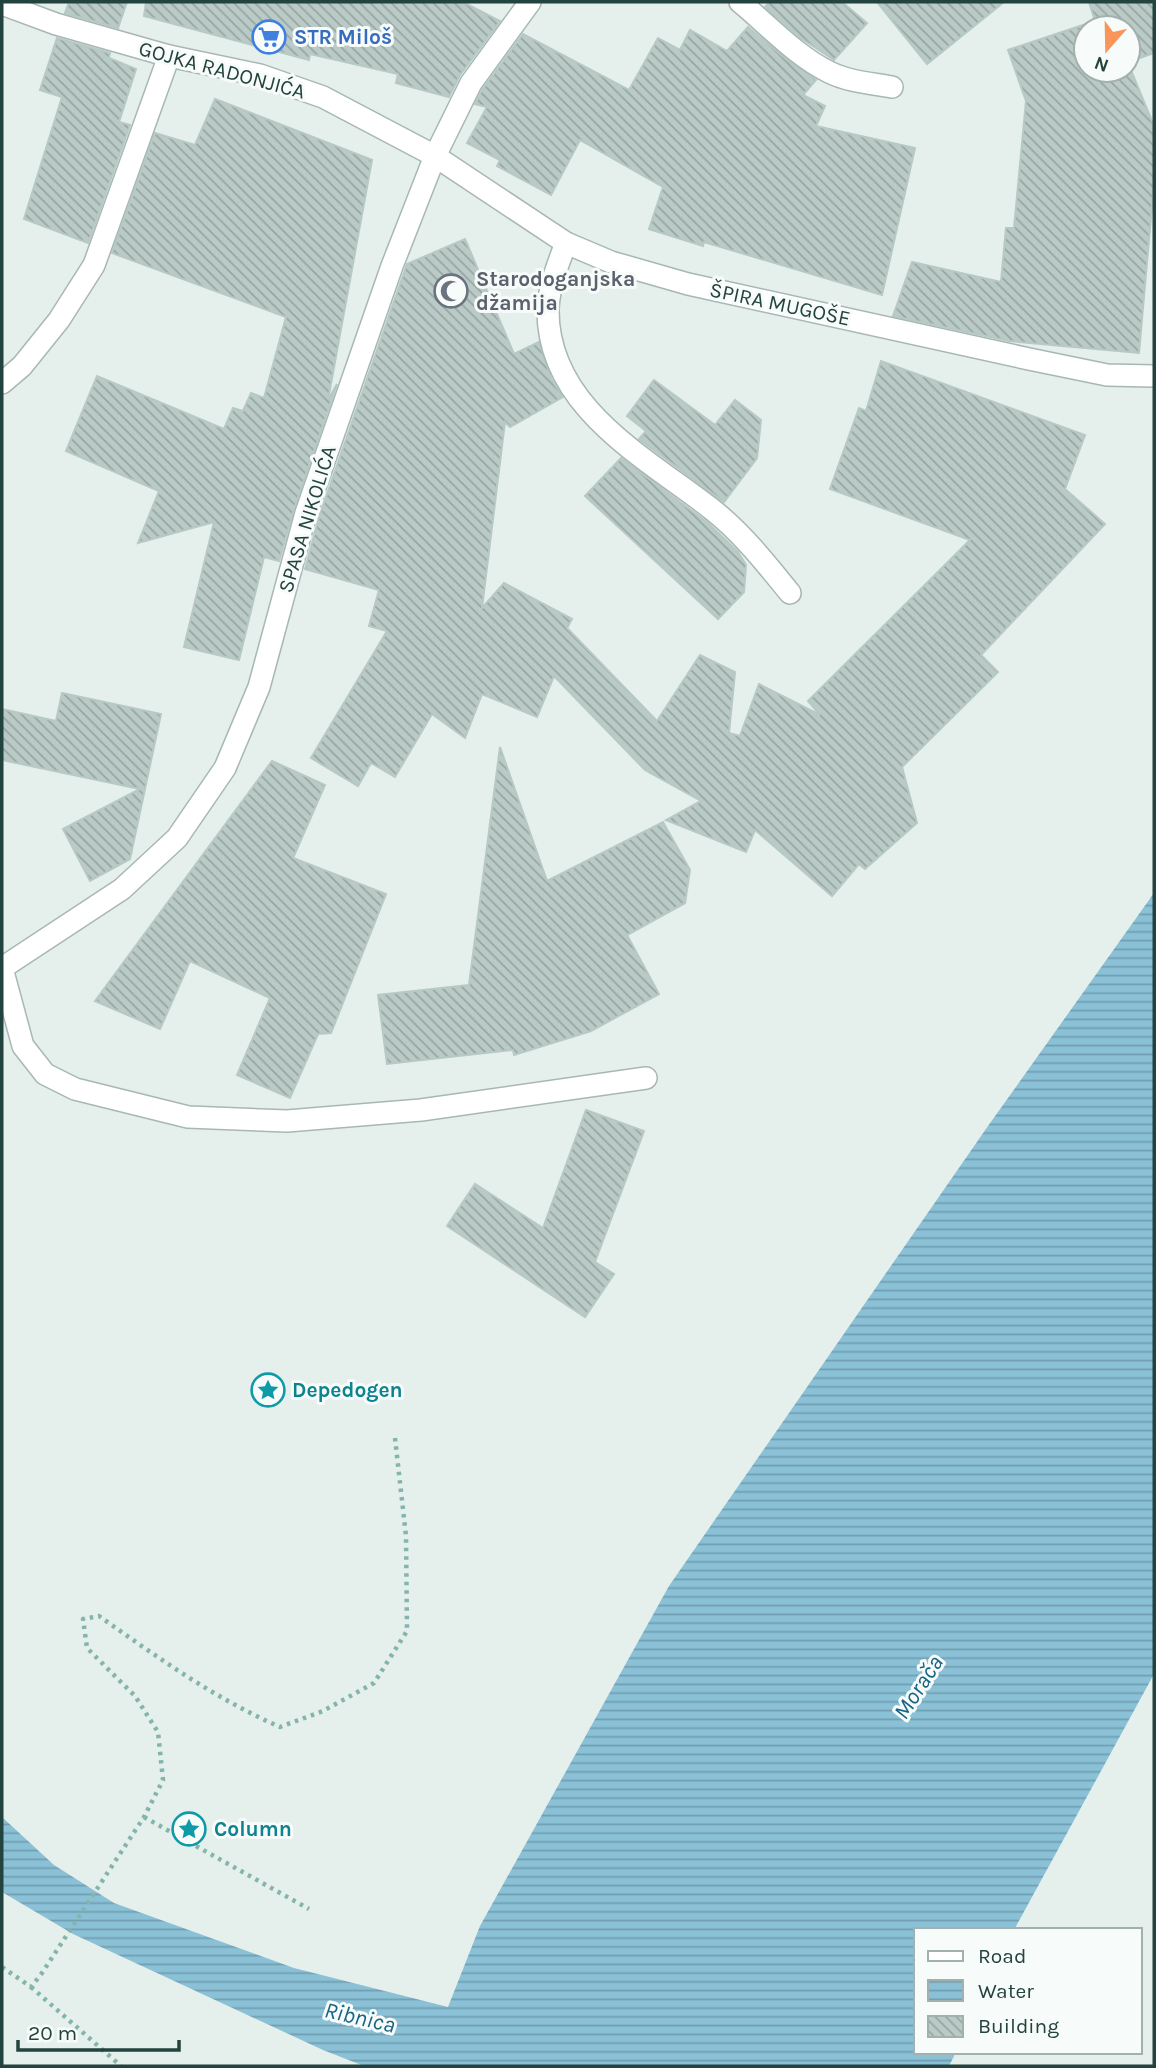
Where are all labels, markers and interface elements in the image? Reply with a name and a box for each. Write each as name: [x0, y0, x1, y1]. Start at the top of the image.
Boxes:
north arrow: [1072, 14, 1142, 84]
supermarket icon: STR Miloš: [250, 18, 288, 56]
place label: STR Miloš: [294, 25, 392, 49]
street label: GOJKA RADONJIĆA: [136, 36, 308, 104]
text: N: [1091, 51, 1112, 77]
place label: Starodoganjska džamija: [476, 267, 635, 315]
mosque icon: Starodoganjska džamija: [432, 272, 470, 310]
street label: ŠPIRA MUGOŠE: [707, 277, 853, 331]
street label: SPASA NIKOLIĆA: [273, 443, 341, 595]
place icon: Depedogen: [249, 1371, 287, 1409]
place label: Depedogen: [292, 1378, 403, 1402]
water label: Morača: [888, 1650, 949, 1724]
place icon: Column: [170, 1810, 208, 1848]
place label: Column: [214, 1817, 292, 1841]
legend: [914, 1928, 1142, 2054]
text: Road: [978, 1944, 1026, 1968]
text: Water: [978, 1979, 1034, 2003]
water label: Ribnica: [322, 1996, 398, 2039]
scale bar: [18, 2008, 178, 2052]
text: Building: [978, 2014, 1059, 2038]
text: 20 m: [28, 2021, 77, 2045]

